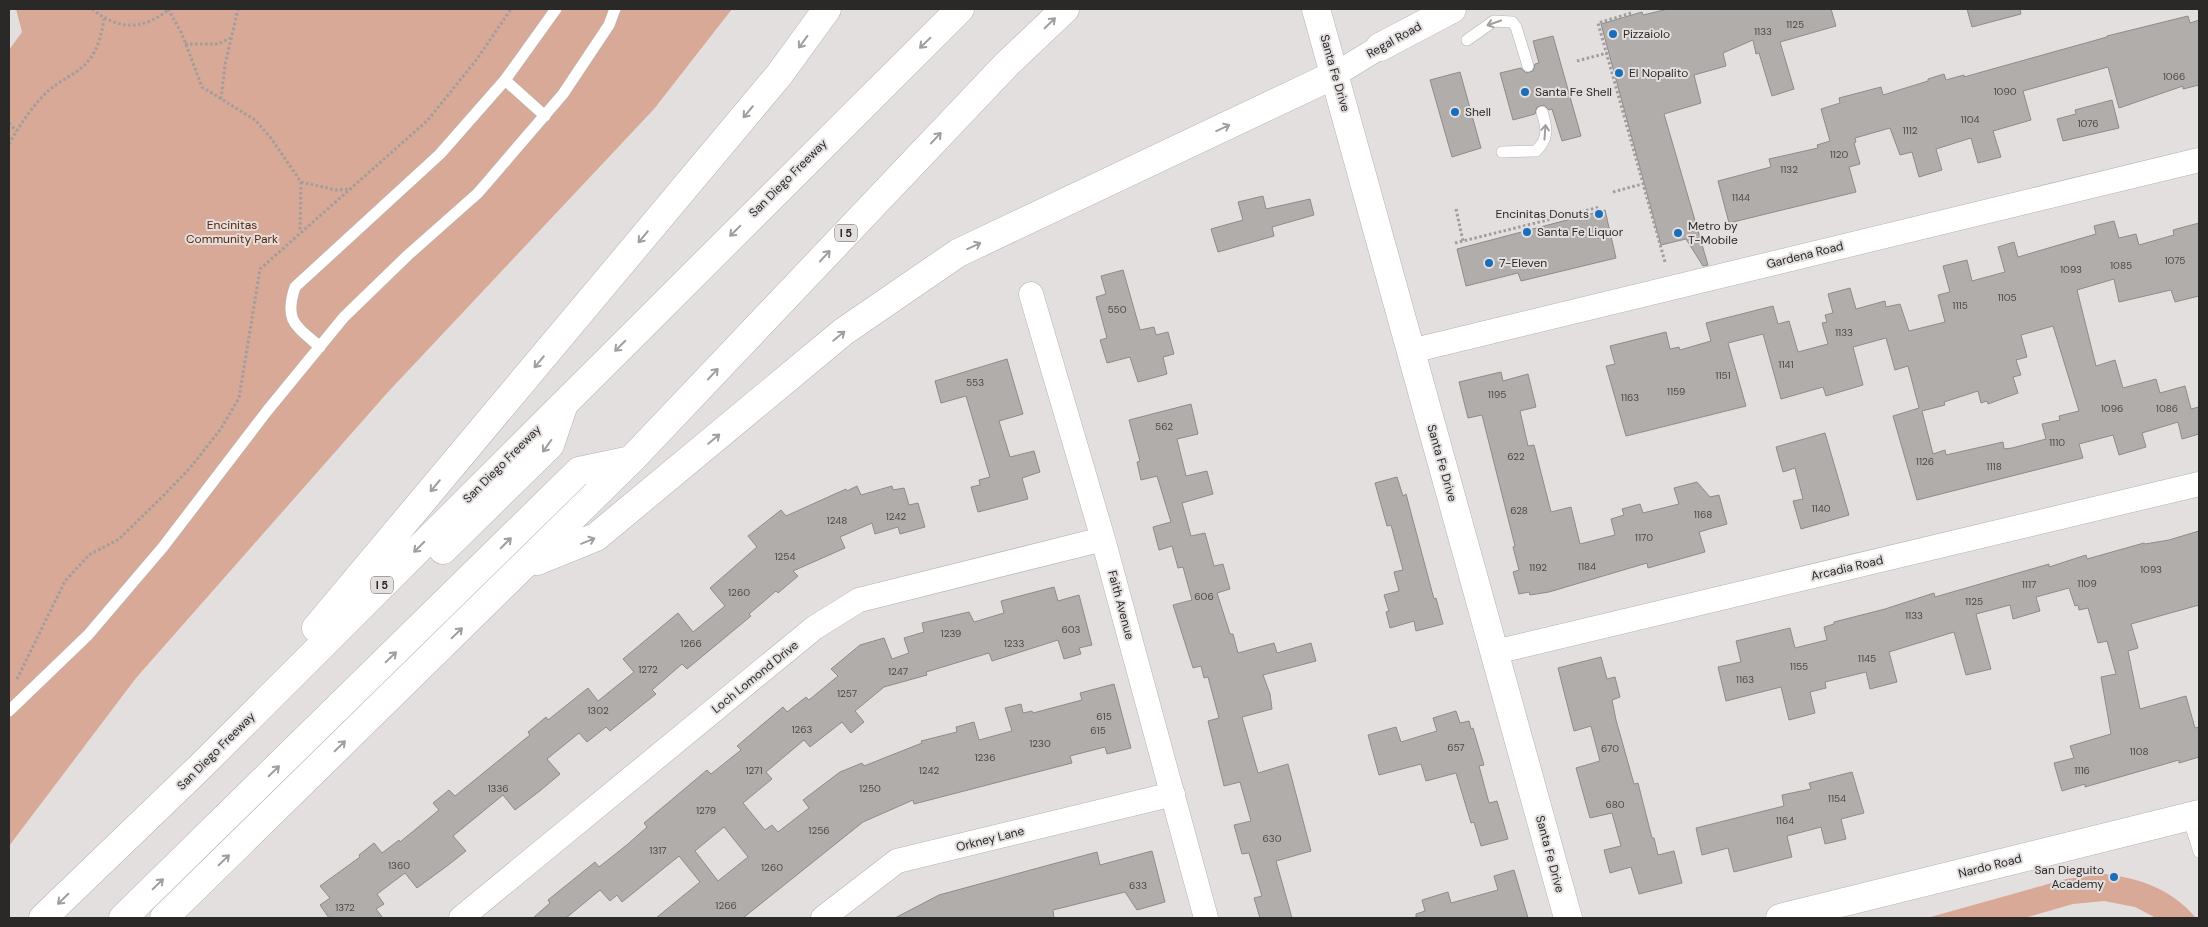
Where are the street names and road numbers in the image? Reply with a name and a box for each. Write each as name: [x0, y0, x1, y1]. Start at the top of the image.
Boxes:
street label: Regal Road: [1364, 18, 1424, 62]
street label: Santa Fe Drive: [1316, 33, 1354, 114]
street label: San Diego Freeway: [745, 135, 831, 221]
road number: I 5: [835, 224, 857, 242]
street label: Gardena Road: [1765, 238, 1845, 272]
street label: San Diego Freeway: [459, 421, 545, 507]
street label: Santa Fe Drive: [1423, 423, 1461, 504]
street label: Arcadia Road: [1809, 552, 1885, 584]
street label: Faith Avenue: [1104, 569, 1138, 642]
road number: I 5: [371, 576, 393, 594]
street label: Loch Lomond Drive: [708, 637, 802, 717]
street label: San Diego Freeway: [173, 708, 259, 794]
street label: Santa Fe Drive: [1532, 814, 1568, 895]
street label: Orkney Lane: [954, 823, 1026, 855]
street label: Nardo Road: [1957, 850, 2023, 882]

